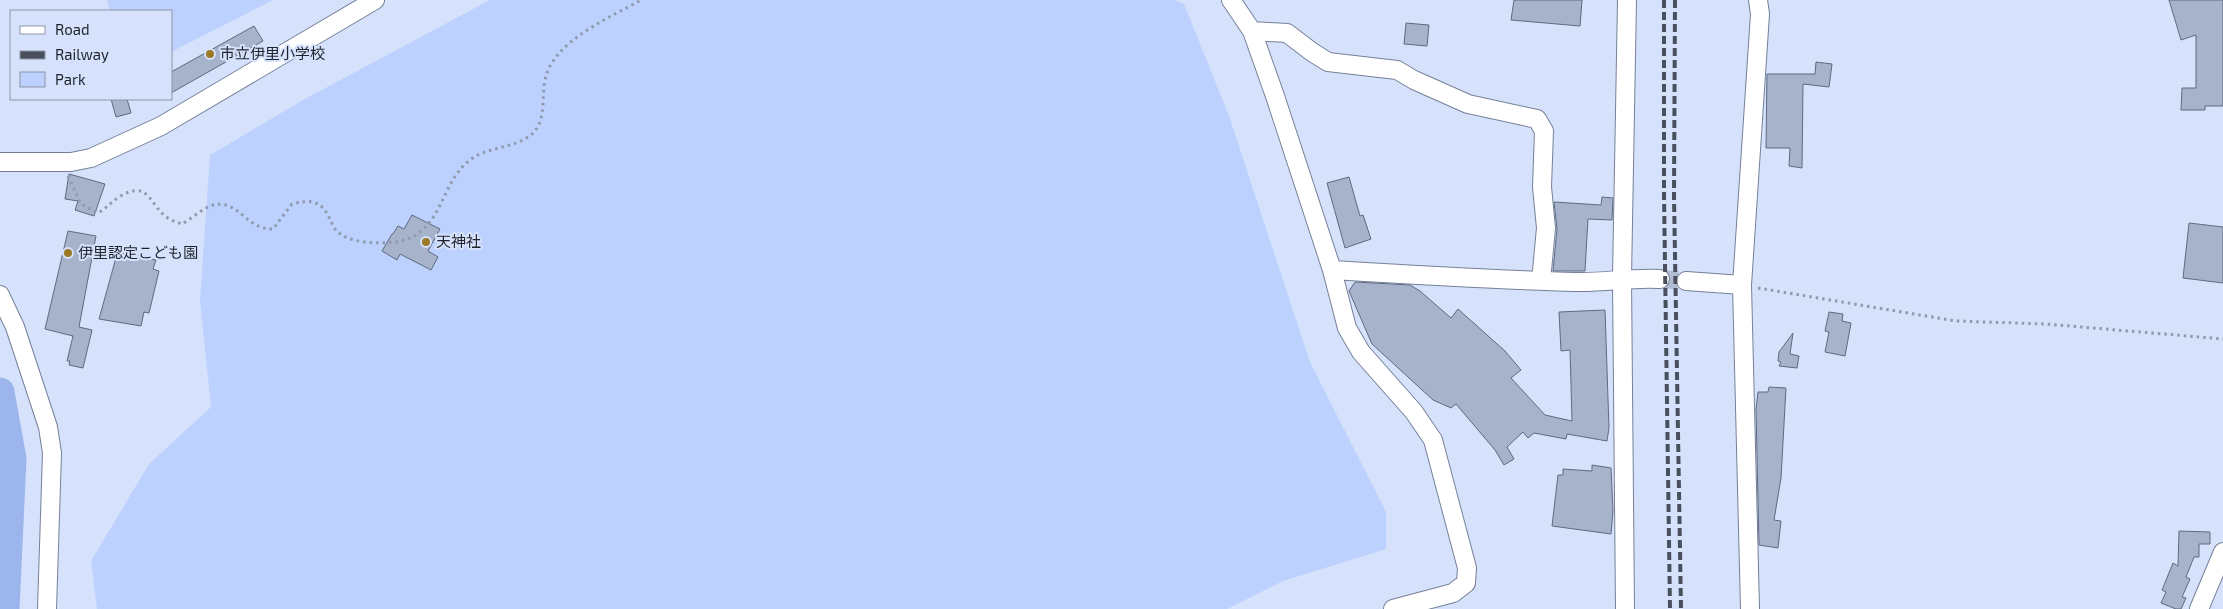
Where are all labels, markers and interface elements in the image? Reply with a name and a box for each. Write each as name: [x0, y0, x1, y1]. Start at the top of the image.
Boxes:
legend: [10, 10, 172, 100]
text: Road: [55, 20, 90, 38]
place label: 市立伊里小学校: [220, 44, 325, 62]
text: Railway: [55, 45, 109, 63]
marker: 市立伊里小学校: [204, 48, 216, 60]
text: Park: [55, 70, 86, 88]
place label: 天神社: [436, 232, 481, 250]
marker: 天神社: [420, 236, 432, 248]
place label: 伊里認定こども園: [78, 243, 198, 261]
marker: 伊里認定こども園: [62, 247, 74, 259]

